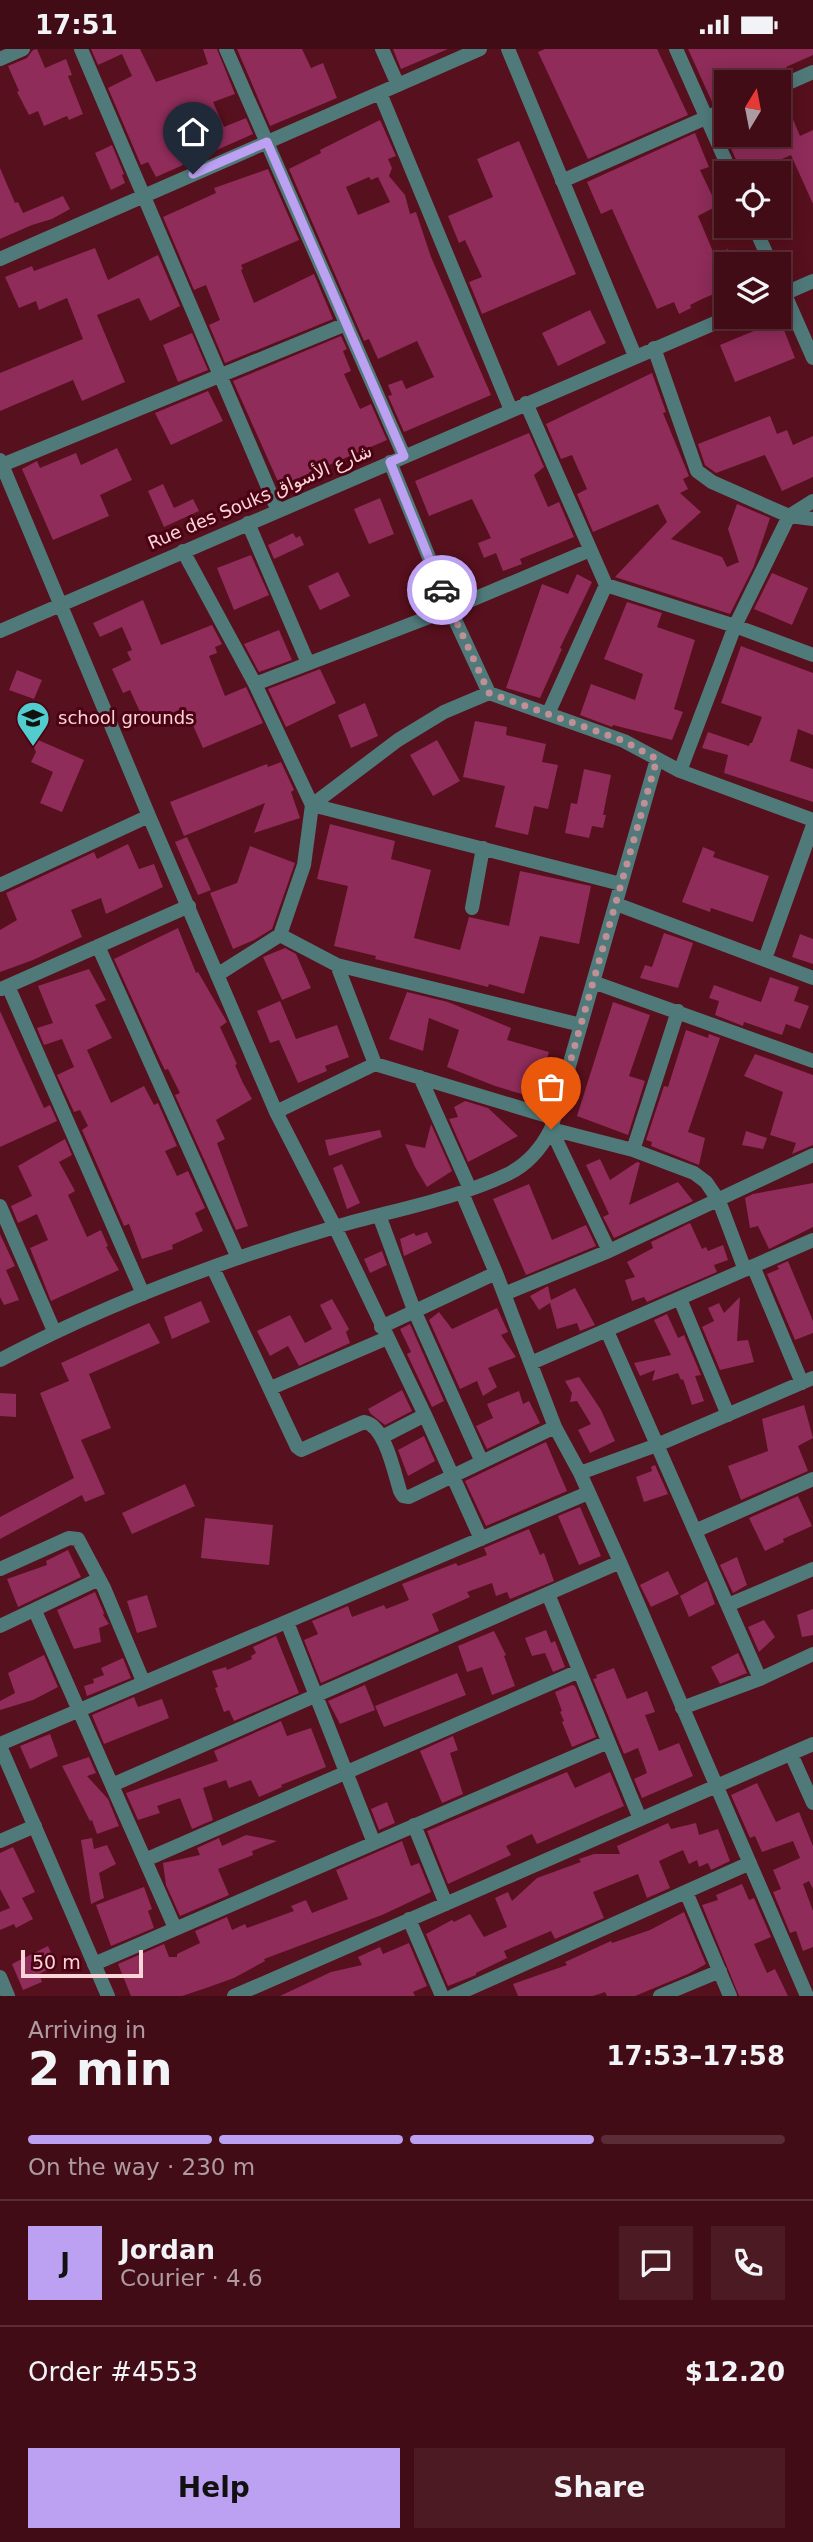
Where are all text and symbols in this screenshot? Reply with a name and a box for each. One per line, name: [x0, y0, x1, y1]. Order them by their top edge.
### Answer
text: 17:51: [35, 10, 118, 40]
north arrow: [714, 70, 791, 147]
map controls: [714, 70, 791, 329]
pin: [163, 102, 223, 174]
icon: home: [174, 113, 212, 151]
button: locate: [714, 161, 791, 238]
button: layers: [714, 252, 791, 329]
street label: Rue des Souks شارع الأسواق: [145, 440, 375, 554]
courier: [407, 555, 477, 625]
icon: car: [423, 571, 461, 609]
school or university icon: school grounds: [14, 699, 52, 748]
place label: school grounds: [58, 707, 195, 728]
pin: [521, 1057, 581, 1129]
icon: bag: [532, 1068, 570, 1106]
scale bar: [21, 1947, 144, 1979]
text: 50 m: [32, 1951, 81, 1973]
text: Arriving in: [28, 2017, 146, 2043]
text: 17:53–17:58: [606, 2041, 785, 2071]
text: 2 min: [28, 2042, 172, 2096]
text: On the way · 230 m: [28, 2154, 255, 2180]
button: chat: [619, 2226, 693, 2300]
button: phone: [711, 2226, 785, 2300]
text: Jordan: [120, 2235, 215, 2265]
text: J: [60, 2248, 70, 2278]
text: Courier · 4.6: [120, 2265, 263, 2291]
text: Order #4553: [28, 2357, 198, 2387]
text: $12.20: [685, 2357, 785, 2387]
button: Help: [28, 2448, 400, 2528]
button: Share: [414, 2448, 785, 2528]

